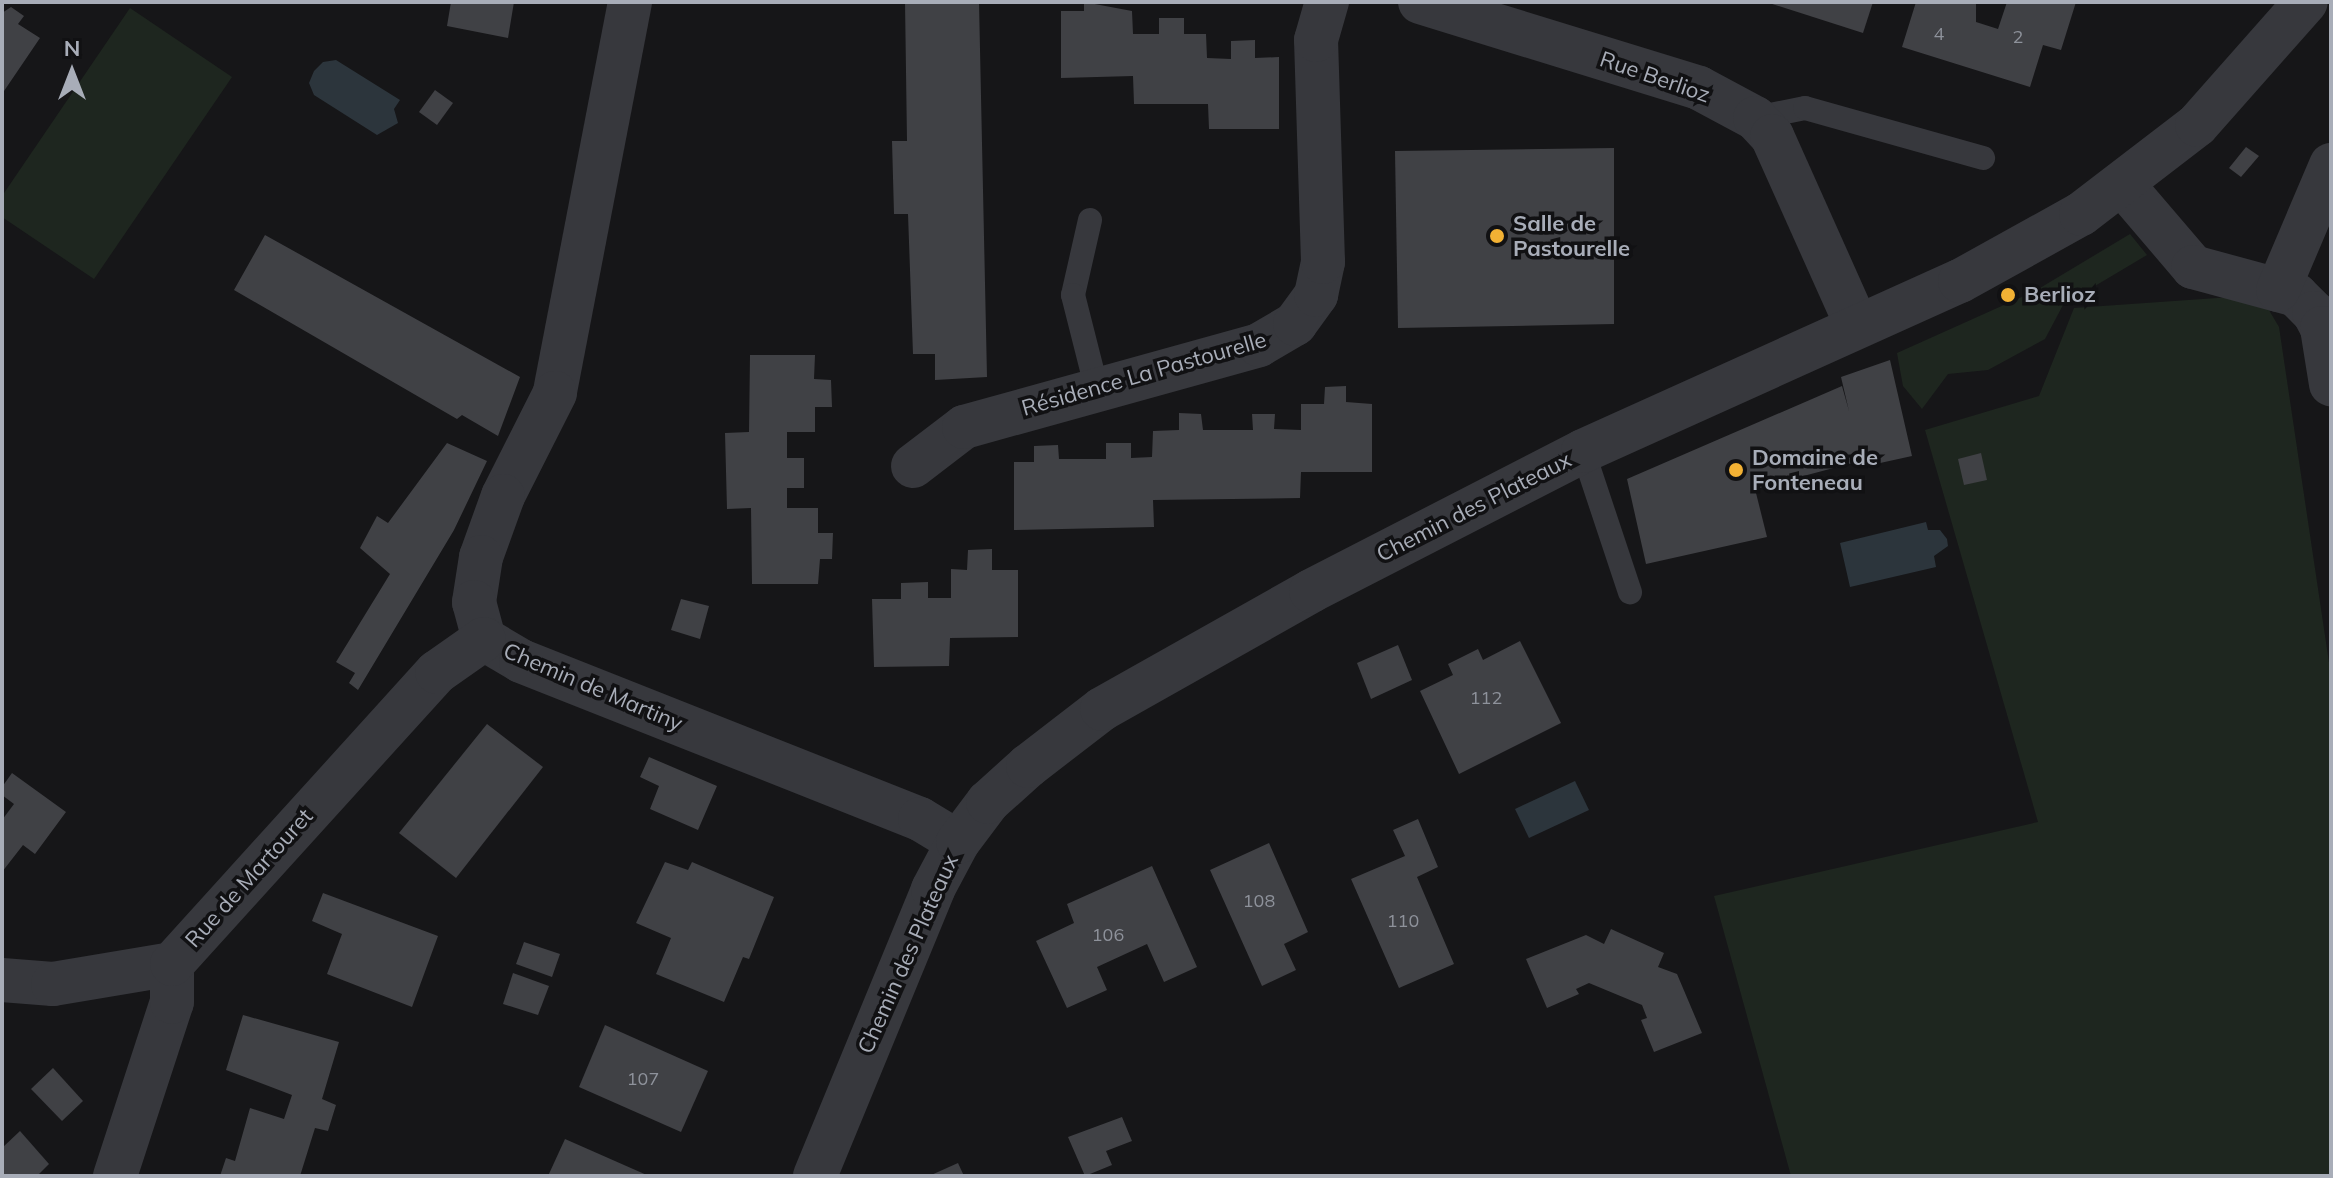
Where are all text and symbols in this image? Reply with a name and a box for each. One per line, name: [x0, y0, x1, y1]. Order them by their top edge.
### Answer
house number: 4: [1934, 23, 1944, 45]
house number: 2: [2013, 26, 2023, 48]
north arrow: [32, 32, 112, 112]
text: N: [64, 34, 80, 62]
street label: Rue Berlioz: [1596, 46, 1714, 108]
place label: Salle de Pastourelle: [1513, 210, 1630, 262]
marker: Salle de Pastourelle: [1488, 227, 1506, 245]
place label: Berlioz: [2024, 282, 2096, 308]
marker: Berlioz: [1999, 286, 2017, 304]
street label: Résidence La Pastourelle: [1019, 326, 1269, 422]
place label: Domaine de Fonteneau: [1752, 444, 1878, 496]
street label: Chemin des Plateaux: [1372, 446, 1576, 568]
marker: Domaine de Fonteneau: [1727, 461, 1745, 479]
street label: Chemin de Martiny: [499, 637, 687, 737]
house number: 112: [1470, 687, 1502, 709]
street label: Rue de Martouret: [180, 803, 318, 953]
street label: Chemin des Plateaux: [852, 850, 964, 1058]
house number: 108: [1243, 890, 1275, 912]
house number: 110: [1387, 910, 1419, 932]
house number: 106: [1092, 924, 1124, 946]
house number: 107: [627, 1068, 659, 1090]

